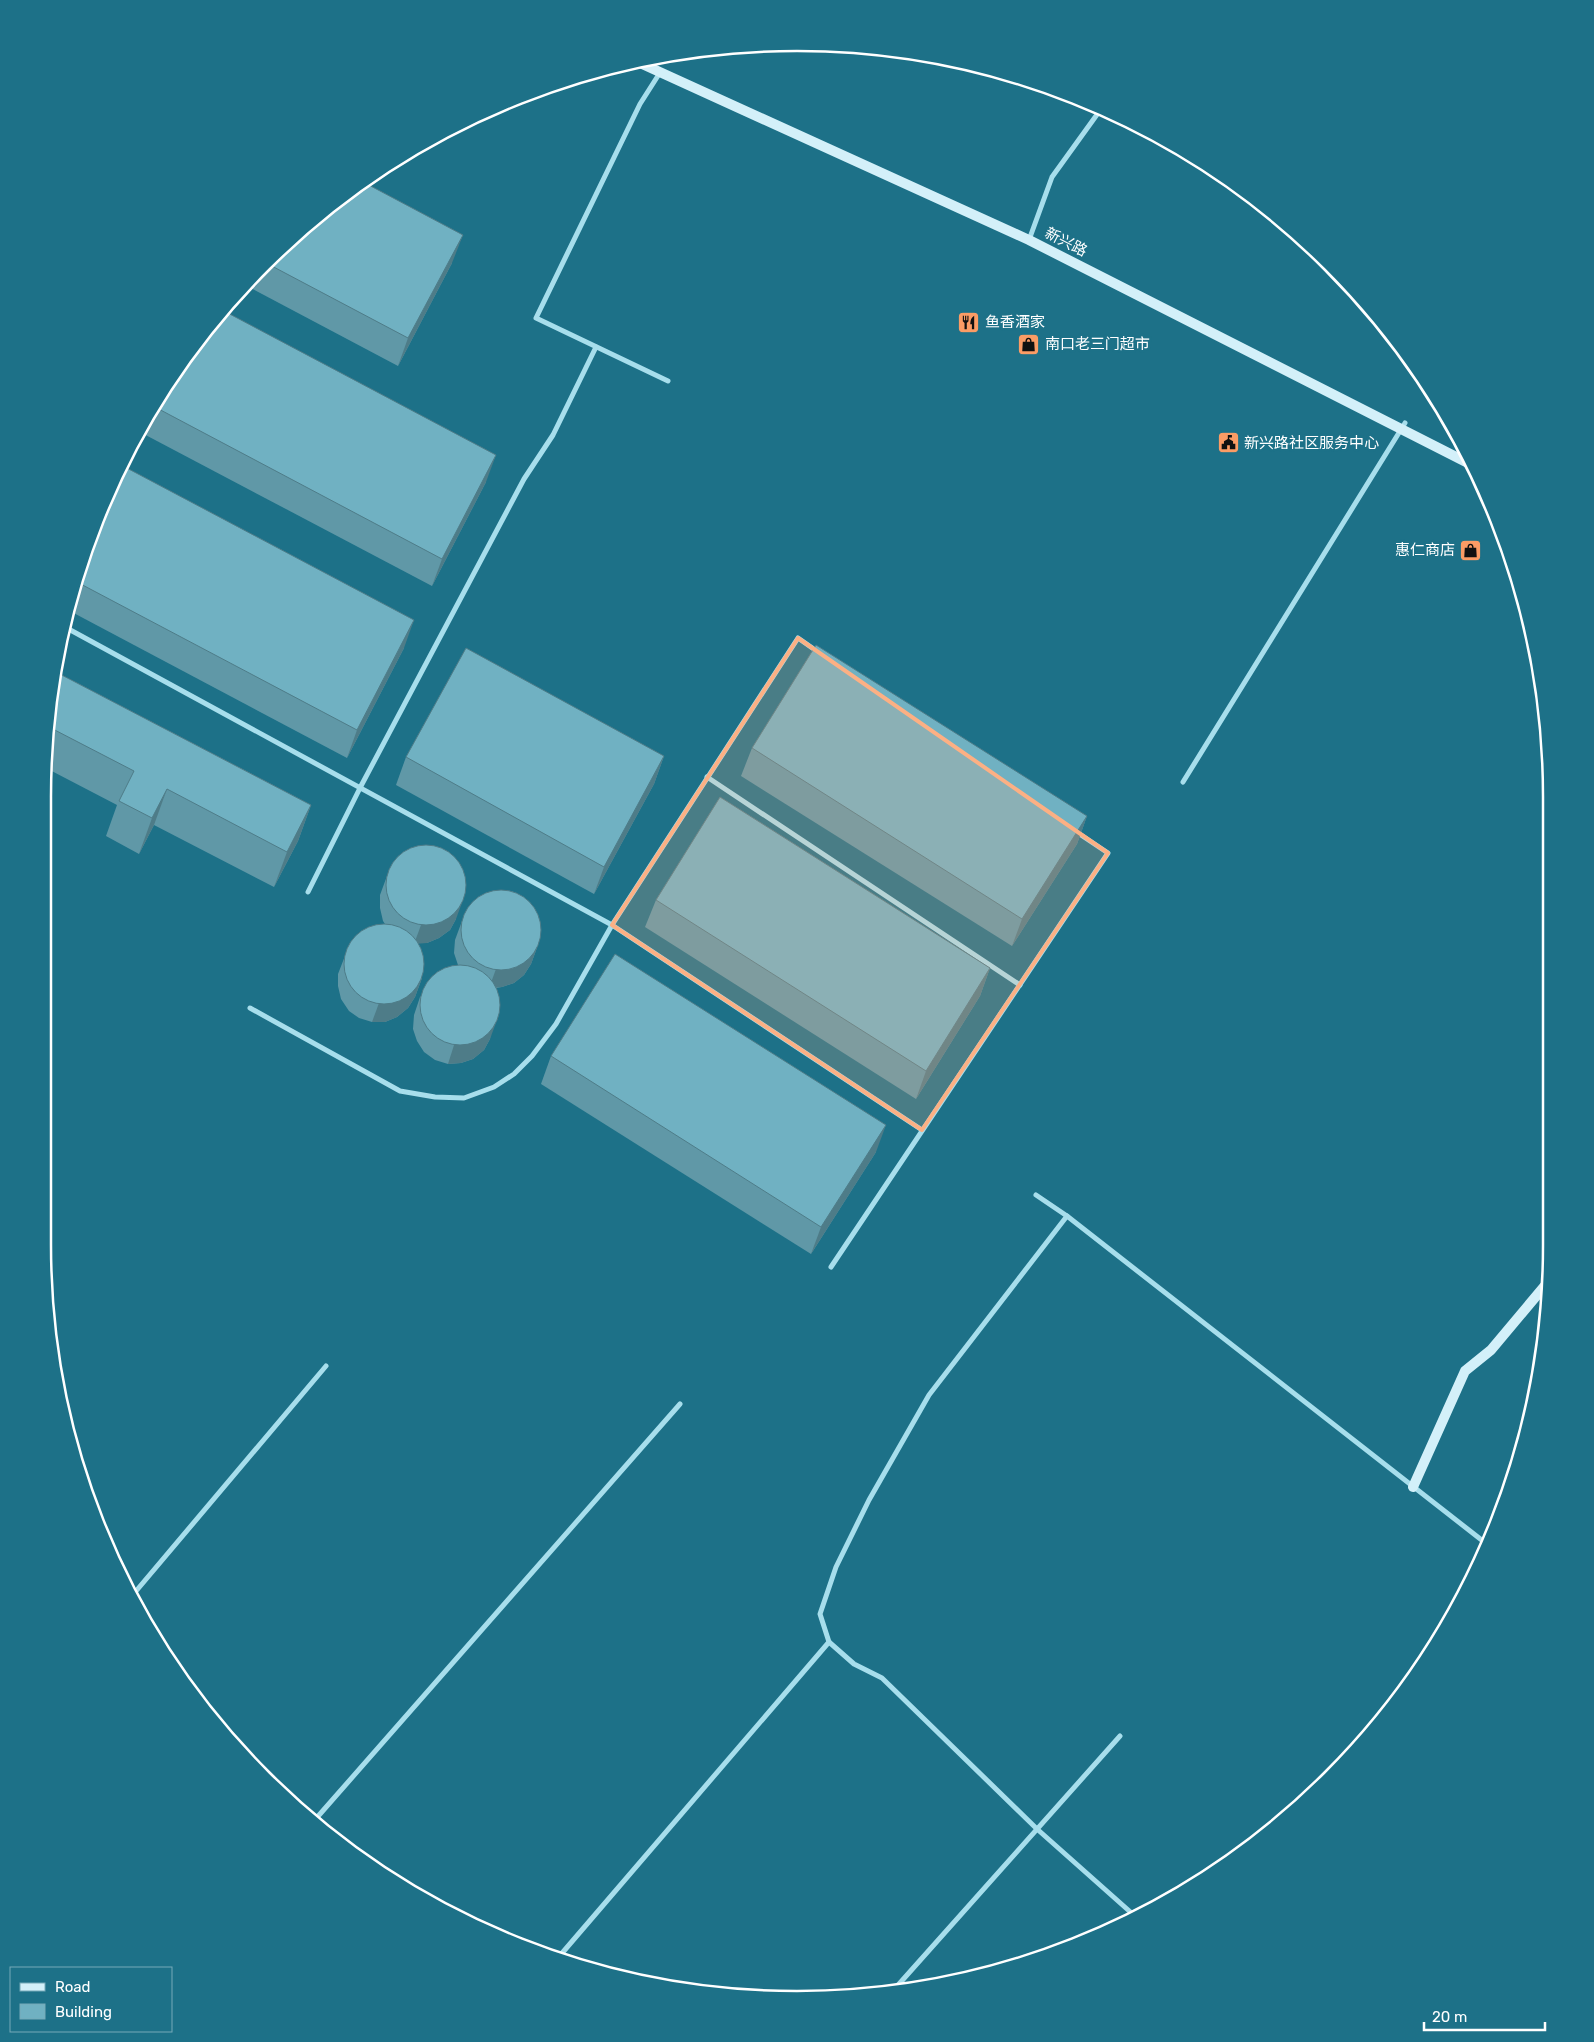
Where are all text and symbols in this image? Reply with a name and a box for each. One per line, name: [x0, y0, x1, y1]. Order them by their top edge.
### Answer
street label: 新兴路: [1042, 224, 1090, 260]
restaurant icon: 鱼香酒家: [957, 310, 981, 334]
place label: 鱼香酒家: [985, 313, 1045, 331]
shop icon: 南口老三门超市: [1017, 332, 1041, 356]
place label: 南口老三门超市: [1045, 335, 1150, 353]
public building icon: 新兴路社区服务中心: [1216, 431, 1240, 455]
place label: 新兴路社区服务中心: [1244, 434, 1379, 452]
shop icon: 惠仁商店: [1459, 538, 1483, 562]
place label: 惠仁商店: [1395, 541, 1455, 559]
legend: [10, 1967, 172, 2032]
text: Road: [55, 1978, 91, 1996]
scale bar: [1424, 2000, 1545, 2032]
text: Building: [55, 2003, 112, 2021]
text: 20 m: [1432, 2008, 1467, 2026]

